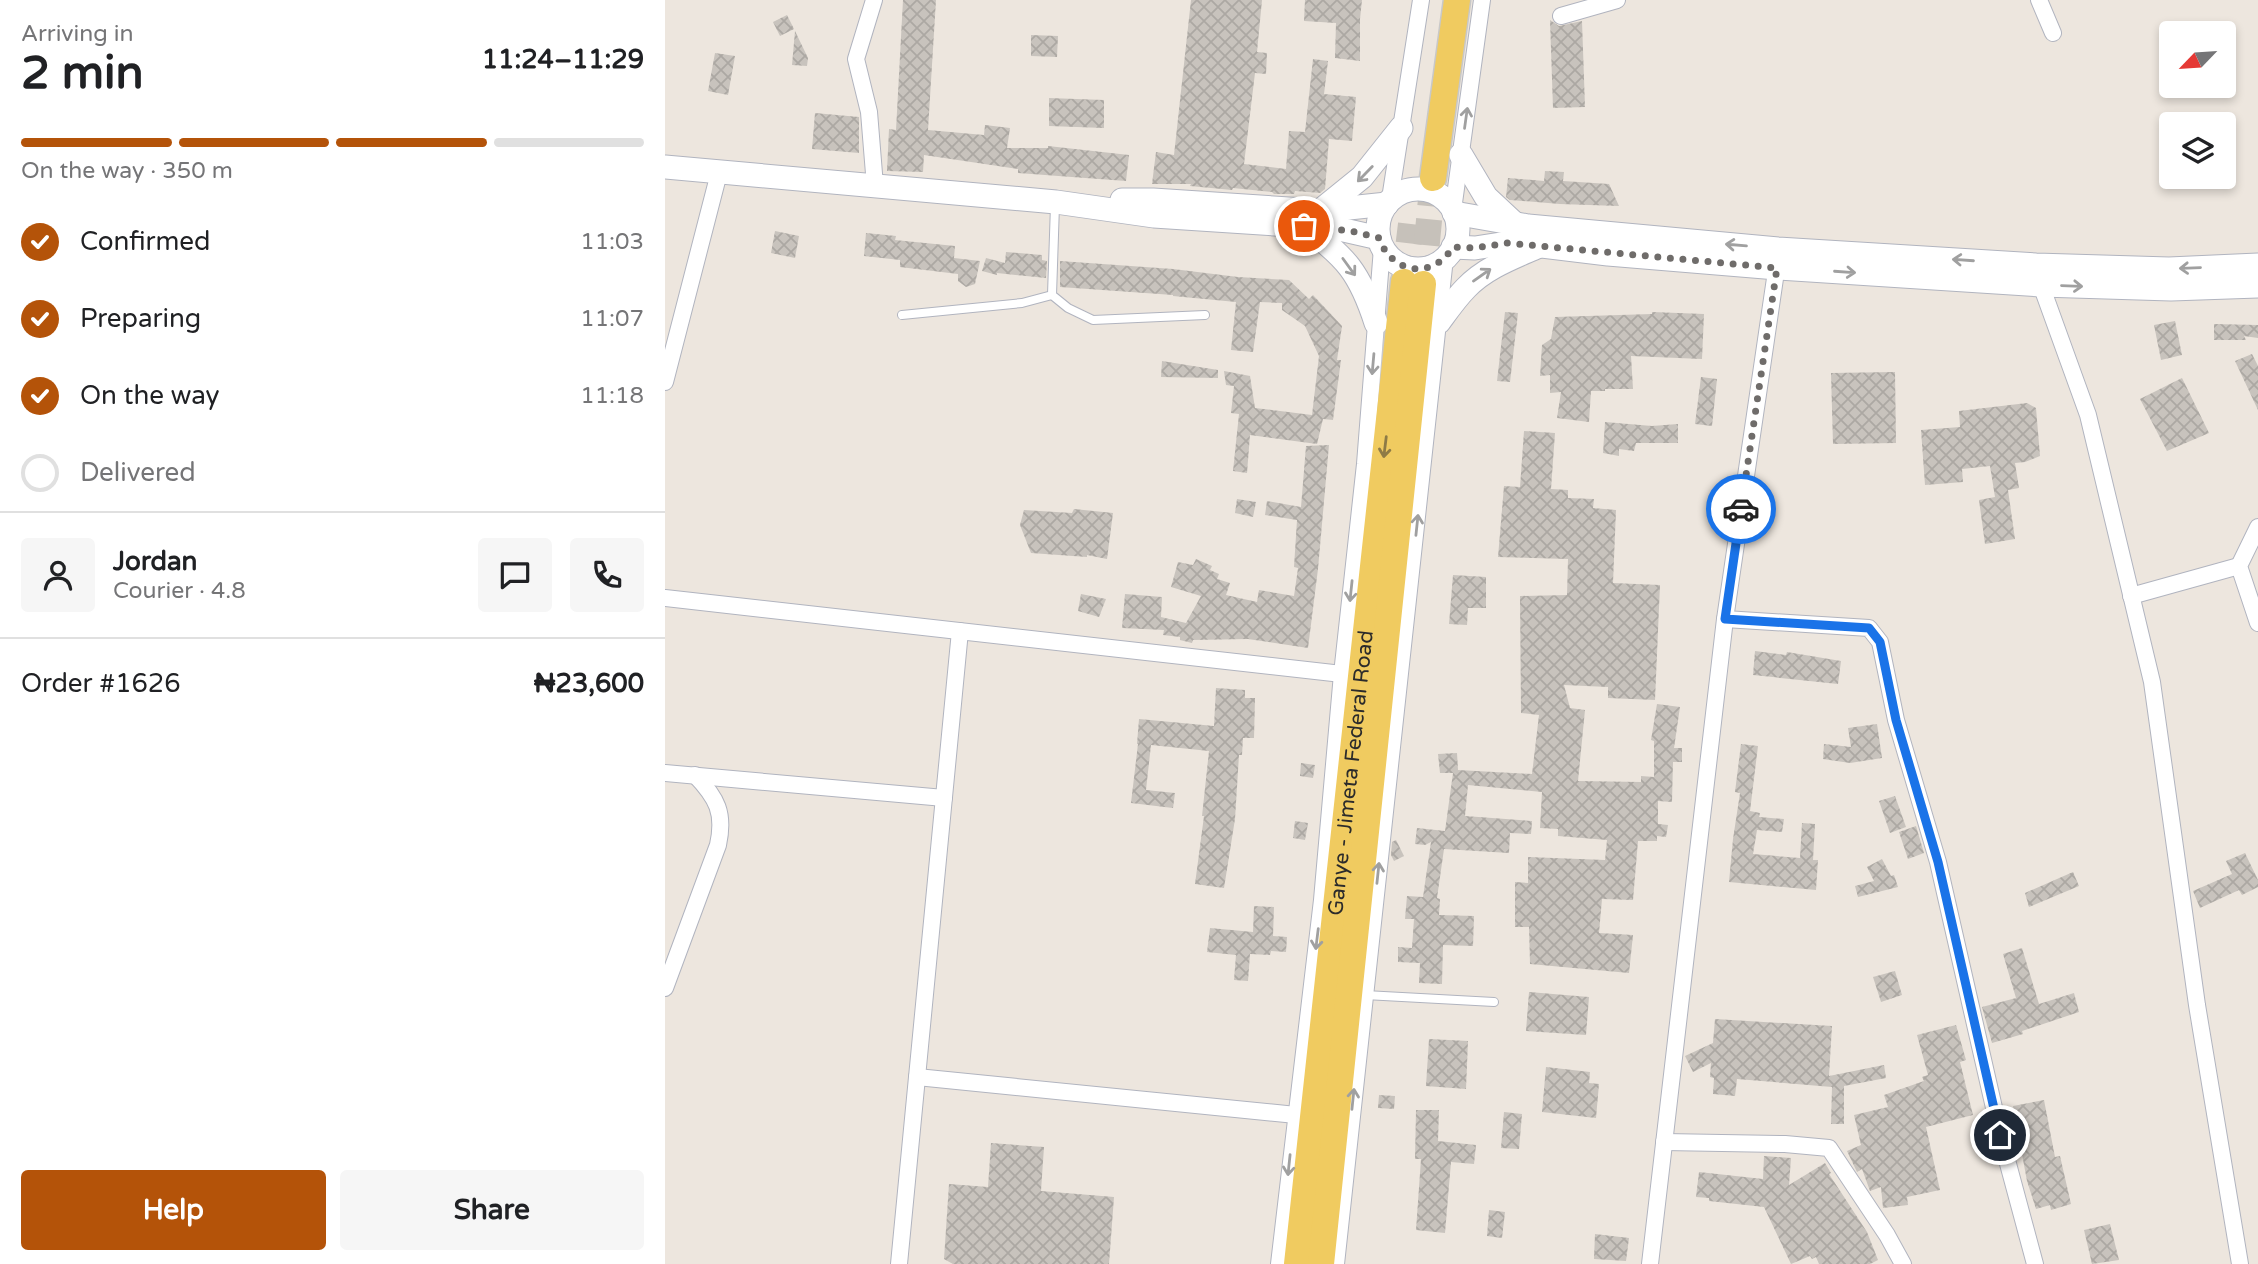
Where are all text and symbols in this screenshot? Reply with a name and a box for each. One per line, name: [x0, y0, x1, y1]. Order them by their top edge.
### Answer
text: Arriving in: [21, 20, 134, 48]
north arrow: [2159, 21, 2237, 98]
map controls: [2159, 21, 2236, 189]
text: 11:24–11:29: [482, 44, 644, 75]
text: 2 min: [21, 46, 144, 101]
one-way arrow: [1459, 107, 1472, 130]
button: layers: [2159, 112, 2236, 189]
text: On the way · 350 m: [21, 157, 233, 185]
one-way arrow: [1356, 165, 1373, 182]
pin: [1274, 196, 1334, 256]
icon: bag: [1285, 207, 1323, 245]
icon: check: [21, 223, 59, 261]
text: Confirmed: [80, 226, 210, 257]
text: 11:03: [580, 228, 644, 256]
one-way arrow: [1725, 238, 1747, 251]
one-way arrow: [1952, 253, 1974, 266]
one-way arrow: [1342, 257, 1357, 276]
one-way arrow: [2179, 262, 2202, 275]
one-way arrow: [1834, 266, 1857, 279]
one-way arrow: [1472, 268, 1491, 282]
one-way arrow: [2061, 279, 2084, 293]
icon: check: [21, 300, 59, 338]
text: Preparing: [80, 303, 201, 334]
text: 11:07: [580, 305, 644, 333]
one-way arrow: [1366, 353, 1379, 375]
icon: check: [21, 377, 59, 415]
text: On the way: [80, 380, 220, 411]
text: 11:18: [580, 382, 644, 410]
one-way arrow: [1379, 436, 1392, 458]
text: Delivered: [80, 457, 196, 488]
courier: [1706, 474, 1776, 544]
icon: car: [1722, 490, 1760, 528]
one-way arrow: [1411, 514, 1424, 537]
button: person: [21, 538, 95, 612]
button: chat: [478, 538, 552, 612]
button: phone: [570, 538, 644, 612]
text: Jordan: [113, 546, 197, 577]
text: Courier · 4.8: [113, 577, 246, 605]
one-way arrow: [1345, 579, 1358, 602]
street label: Ganye - Jimeta Federal Road: [1323, 629, 1379, 917]
text: Order #1626: [21, 668, 181, 699]
text: ₦23,600: [534, 668, 644, 699]
one-way arrow: [1371, 862, 1384, 884]
one-way arrow: [1310, 927, 1323, 950]
one-way arrow: [1347, 1088, 1360, 1111]
pin: [1970, 1105, 2030, 1165]
icon: home: [1981, 1116, 2019, 1154]
one-way arrow: [1283, 1153, 1296, 1176]
button: Help: [21, 1170, 326, 1250]
button: Share: [340, 1170, 644, 1250]

